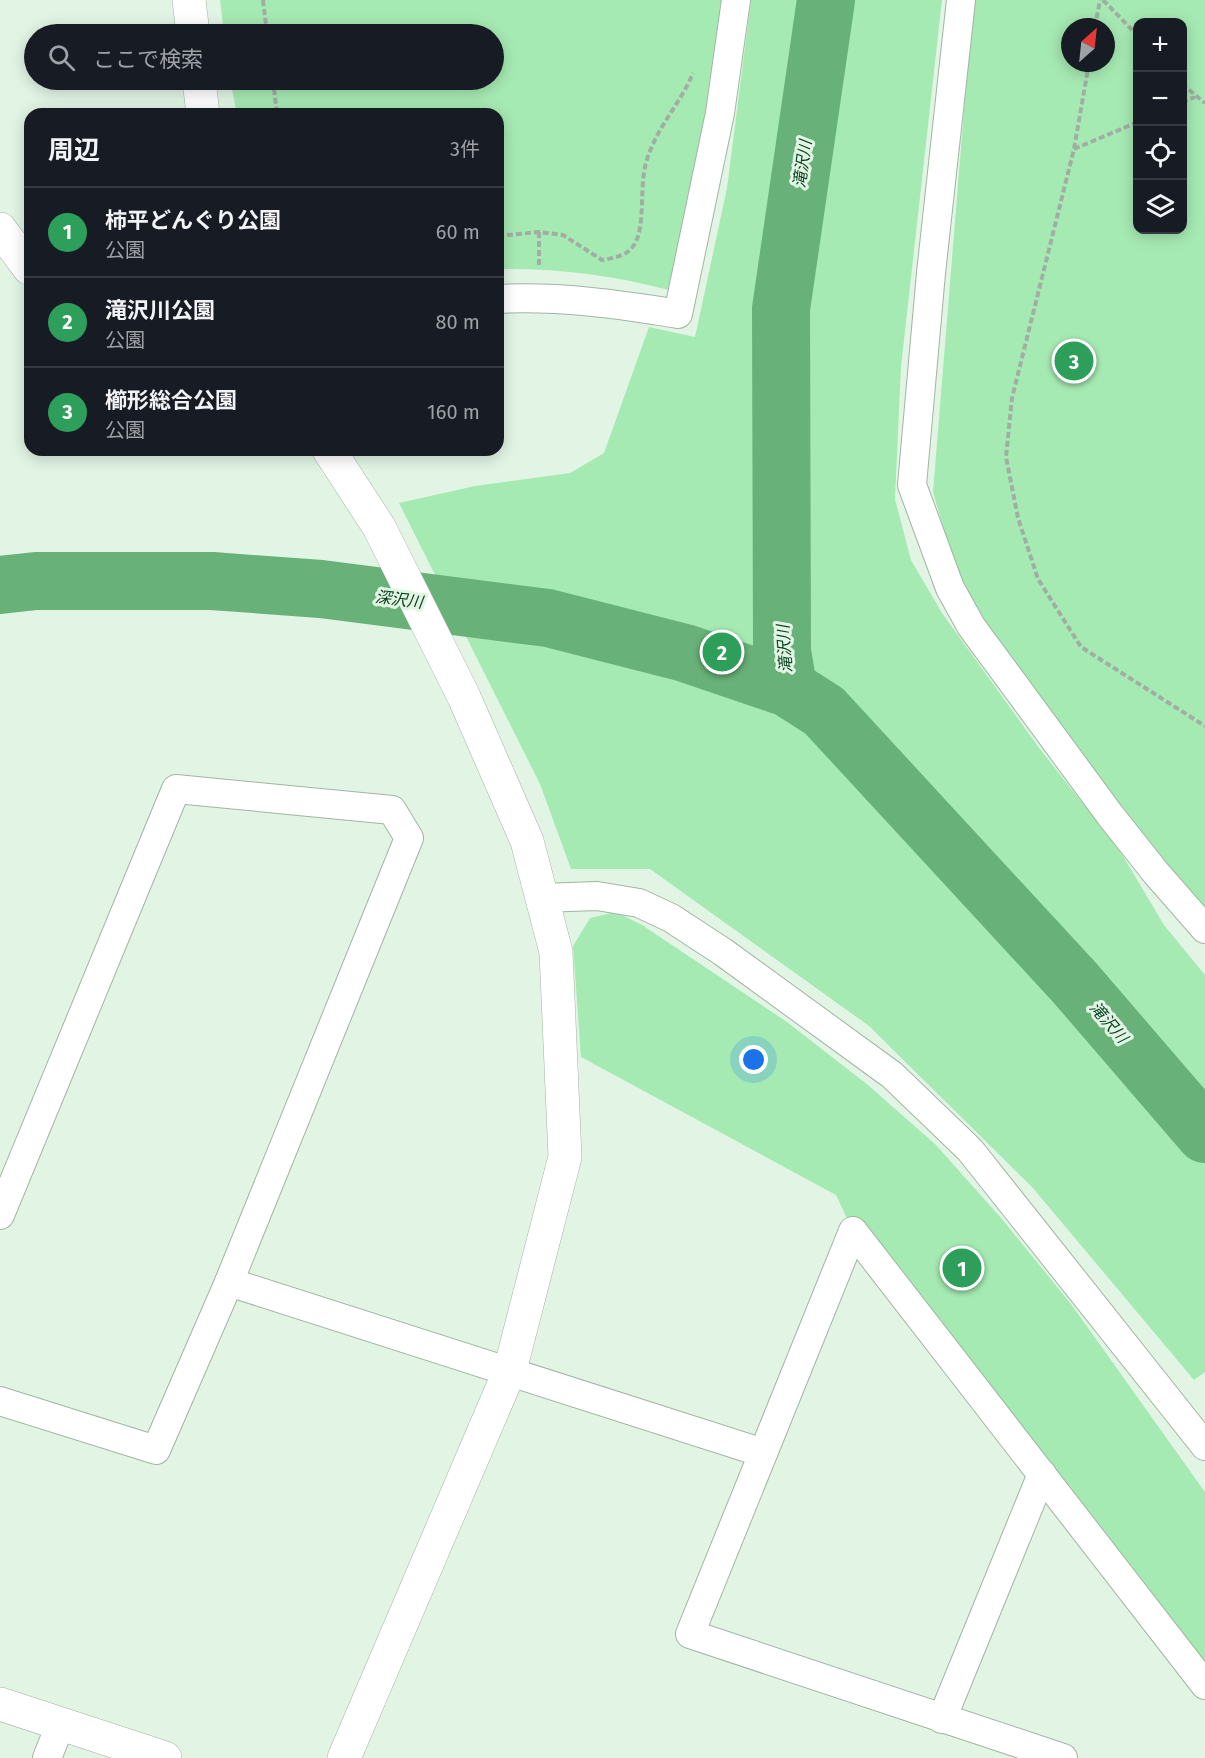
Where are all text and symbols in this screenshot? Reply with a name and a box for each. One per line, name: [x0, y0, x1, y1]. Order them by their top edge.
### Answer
north arrow: [1061, 18, 1115, 72]
map controls: [1133, 18, 1187, 234]
button: +: [1133, 18, 1187, 72]
search box: [24, 24, 504, 90]
icon: search: [45, 41, 78, 74]
text: ここで検索: [93, 46, 203, 73]
button: −: [1133, 72, 1187, 126]
button: locate: [1133, 126, 1187, 180]
text: 周辺: [48, 135, 100, 166]
text: 3件: [450, 137, 480, 161]
water label: 滝沢川: [790, 137, 816, 189]
button: layers: [1133, 180, 1187, 234]
text: 柿平どんぐり公園: [105, 207, 281, 234]
text: 1: [63, 220, 72, 244]
text: 60 m: [436, 220, 480, 244]
text: 公園: [105, 238, 145, 262]
text: 滝沢川公園: [105, 297, 215, 324]
text: 2: [62, 310, 73, 334]
text: 80 m: [435, 310, 480, 334]
text: 公園: [105, 328, 145, 352]
pin: 3: [1054, 338, 1094, 384]
text: 櫛形総合公園: [105, 387, 237, 414]
text: 3: [62, 400, 73, 424]
text: 160 m: [427, 400, 480, 424]
text: 公園: [105, 418, 145, 442]
water label: 深沢川: [374, 587, 426, 612]
water label: 滝沢川: [773, 622, 796, 674]
pin: 2: [702, 630, 742, 674]
water label: 滝沢川: [1086, 998, 1133, 1048]
your location: [739, 1045, 768, 1074]
pin: 1: [942, 1246, 982, 1290]

